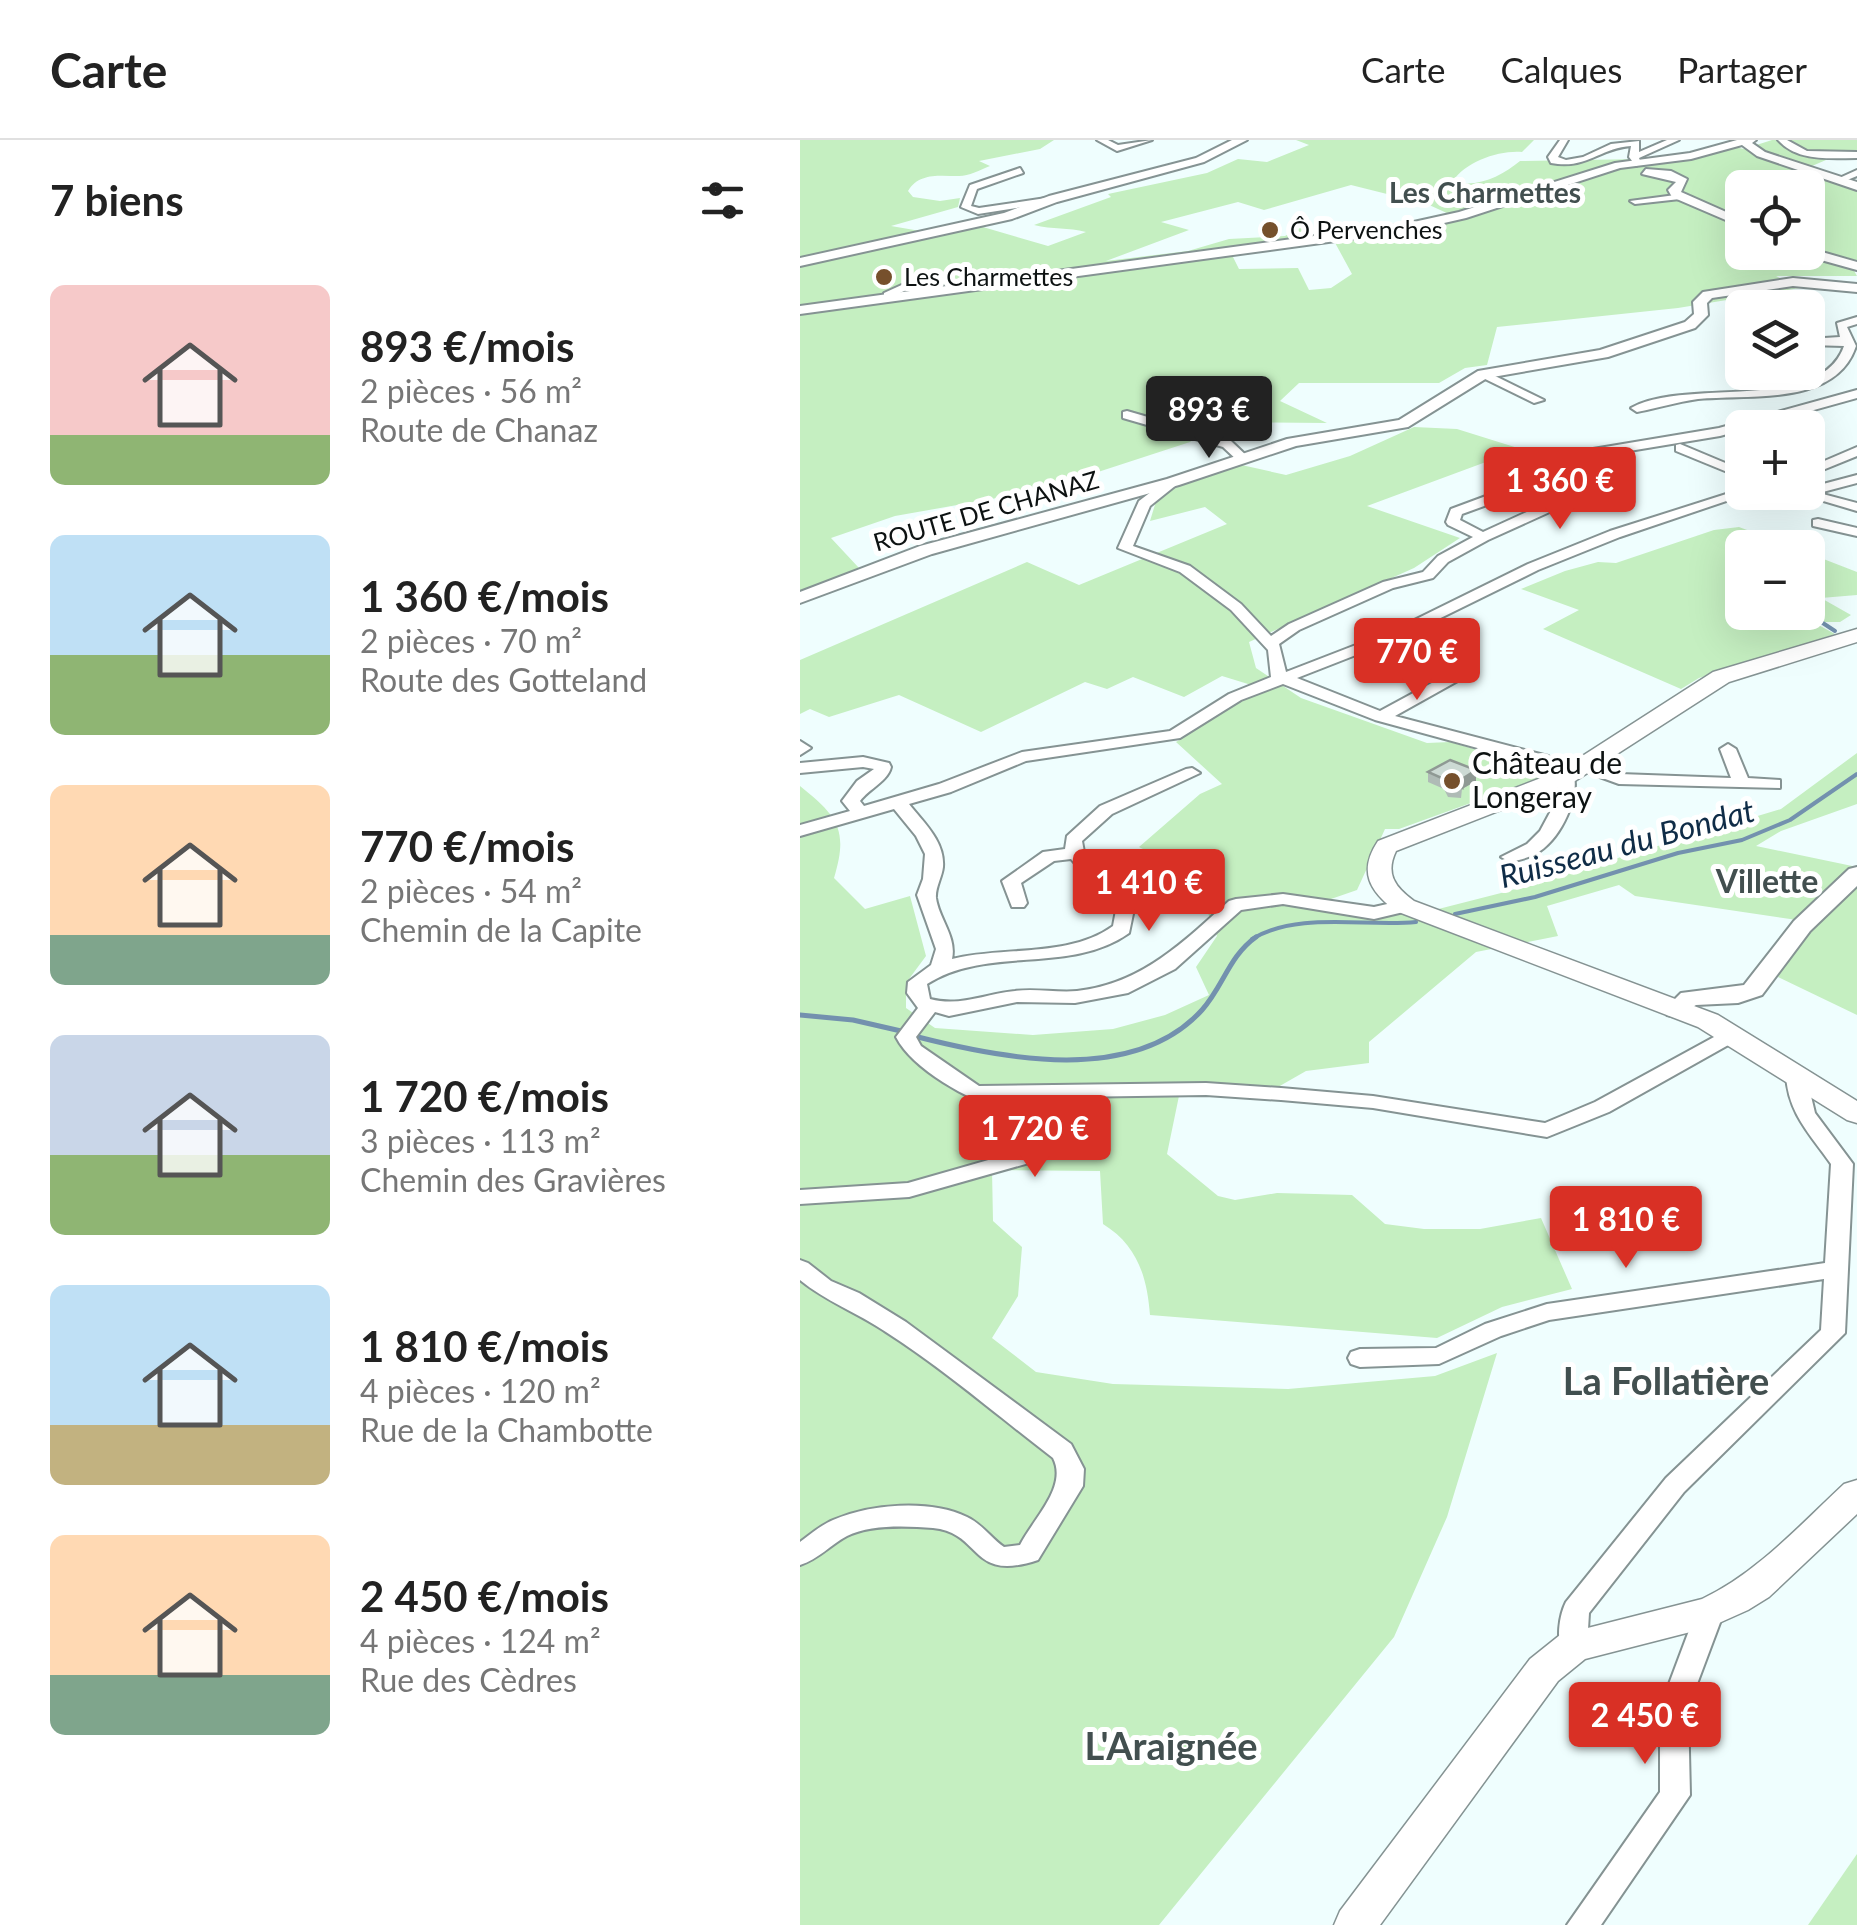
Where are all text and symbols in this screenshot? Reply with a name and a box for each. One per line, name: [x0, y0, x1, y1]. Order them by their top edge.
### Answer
text: Carte: [50, 41, 167, 98]
text: Carte: [1361, 48, 1446, 90]
text: Calques: [1501, 48, 1622, 90]
text: Partager: [1677, 48, 1807, 90]
map controls: [1725, 170, 1825, 630]
button: locate: [1725, 170, 1825, 270]
icon: filters: [695, 173, 750, 228]
text: 7 biens: [50, 175, 184, 225]
district label: Les Charmettes: [1389, 175, 1581, 209]
place label: Ô Pervenches: [1290, 214, 1443, 244]
marker: Ô Pervenches: [1259, 219, 1281, 241]
place label: Les Charmettes: [904, 261, 1073, 291]
marker: Les Charmettes: [873, 266, 895, 288]
button: layers: [1725, 290, 1825, 390]
text: 893 €/mois: [360, 321, 574, 371]
icon: home: [130, 325, 250, 445]
text: 2 pièces · 56 m²: [360, 371, 582, 410]
pin: 893 €: [1139, 376, 1279, 461]
text: 893 €: [1168, 389, 1250, 428]
text: Route de Chanaz: [360, 410, 598, 449]
button: +: [1725, 410, 1825, 510]
pin: 1 360 €: [1468, 447, 1652, 532]
text: 1 360 €: [1506, 460, 1614, 499]
street label: ROUTE DE CHANAZ: [870, 463, 1102, 557]
button: −: [1725, 530, 1825, 630]
text: 1 360 €/mois: [360, 571, 609, 621]
icon: home: [130, 575, 250, 695]
pin: 770 €: [1347, 618, 1487, 703]
text: 2 pièces · 70 m²: [360, 621, 582, 660]
text: 770 €: [1376, 631, 1458, 670]
text: Route des Gotteland: [360, 660, 647, 699]
place label: Château de Longeray: [1472, 744, 1622, 814]
marker: Château de Longeray: [1441, 770, 1463, 792]
water label: Ruisseau du Bondat: [1495, 790, 1759, 895]
text: 770 €/mois: [360, 821, 574, 871]
icon: home: [130, 825, 250, 945]
pin: 1 410 €: [1057, 849, 1241, 934]
district label: Villette: [1715, 861, 1818, 900]
text: 1 410 €: [1095, 862, 1203, 901]
text: 2 pièces · 54 m²: [360, 871, 582, 910]
text: Chemin de la Capite: [360, 910, 642, 949]
text: 1 720 €/mois: [360, 1071, 609, 1121]
icon: home: [130, 1075, 250, 1195]
pin: 1 720 €: [943, 1095, 1127, 1180]
text: 1 720 €: [981, 1108, 1089, 1147]
text: 3 pièces · 113 m²: [360, 1121, 601, 1160]
text: Chemin des Gravières: [360, 1160, 666, 1199]
pin: 1 810 €: [1534, 1186, 1718, 1271]
text: 1 810 €: [1572, 1199, 1680, 1238]
text: 1 810 €/mois: [360, 1321, 609, 1371]
icon: home: [130, 1325, 250, 1445]
district label: La Follatière: [1563, 1357, 1769, 1403]
text: 4 pièces · 120 m²: [360, 1371, 601, 1410]
text: Rue de la Chambotte: [360, 1410, 653, 1449]
text: 2 450 €/mois: [360, 1571, 609, 1621]
icon: home: [130, 1575, 250, 1695]
text: 4 pièces · 124 m²: [360, 1621, 601, 1660]
text: Rue des Cèdres: [360, 1660, 577, 1699]
pin: 2 450 €: [1553, 1682, 1737, 1767]
text: 2 450 €: [1591, 1695, 1699, 1734]
district label: L'Araignée: [1084, 1722, 1258, 1768]

